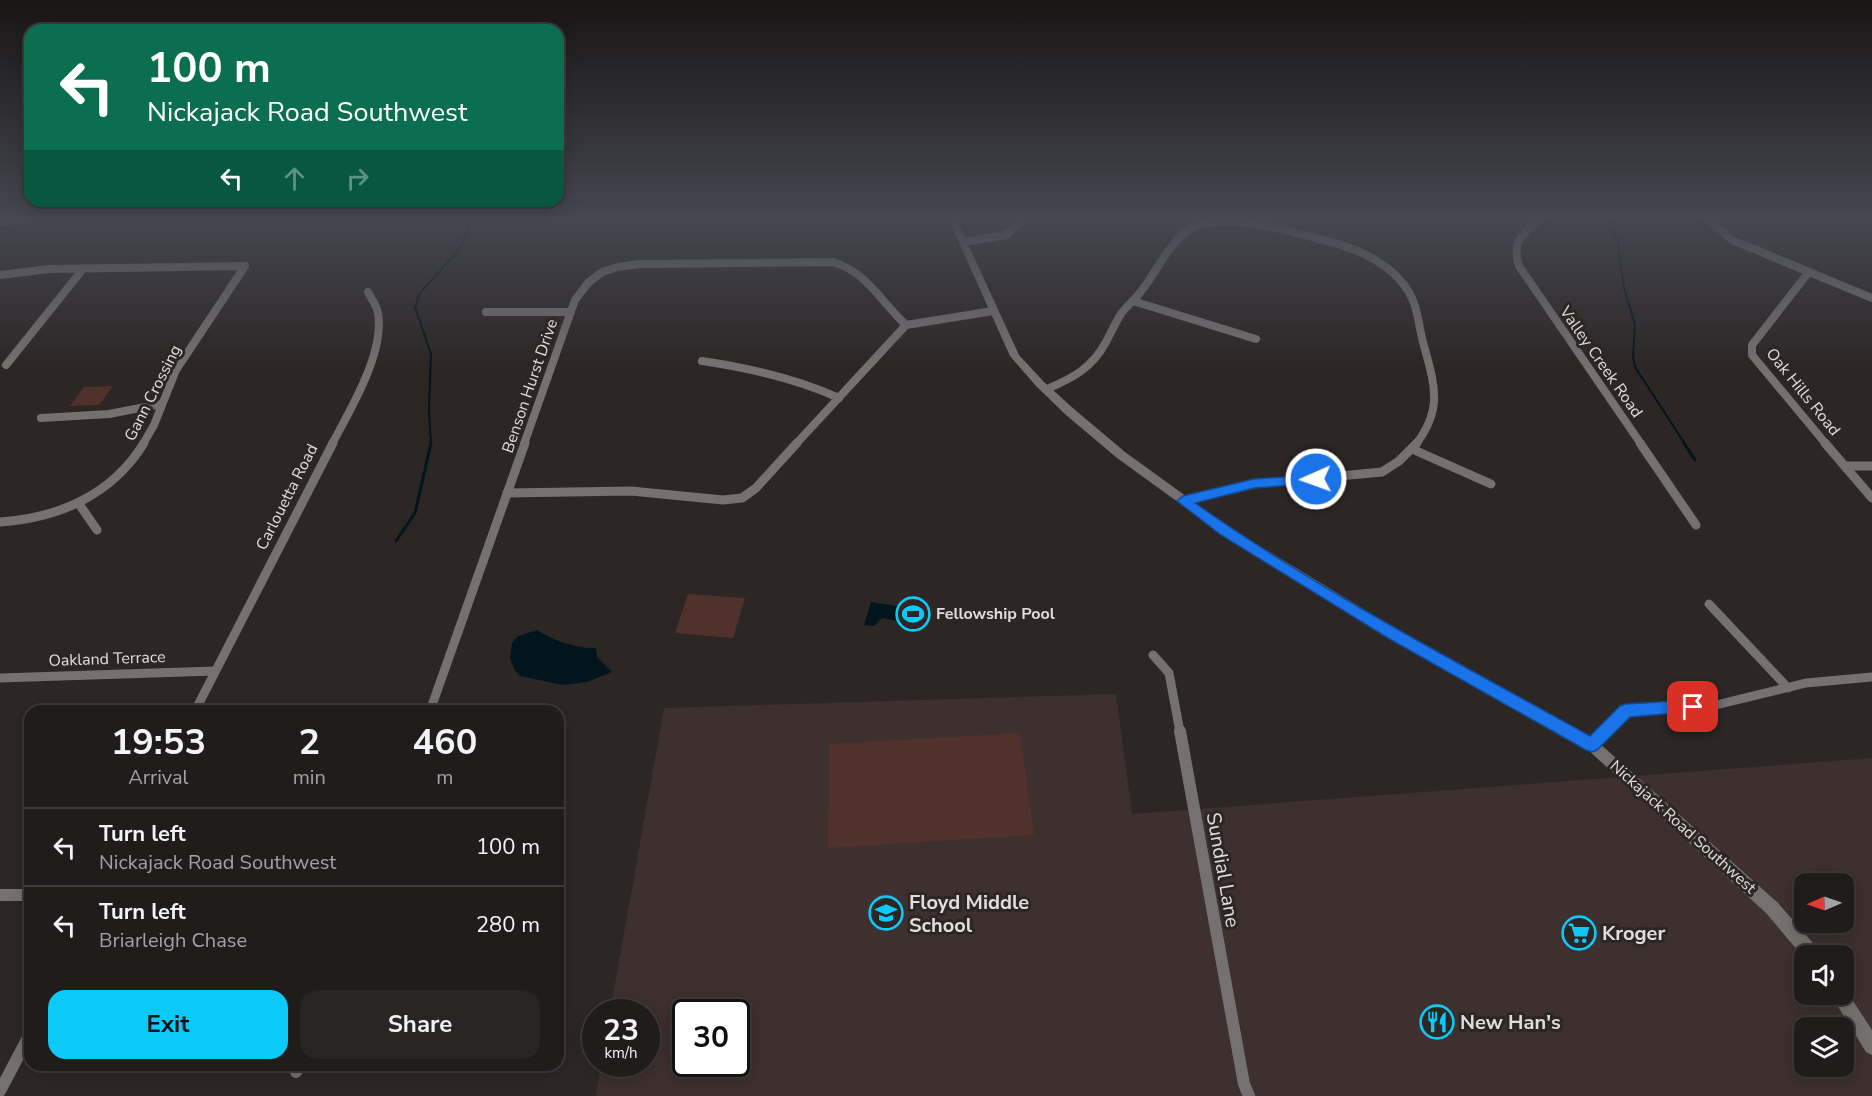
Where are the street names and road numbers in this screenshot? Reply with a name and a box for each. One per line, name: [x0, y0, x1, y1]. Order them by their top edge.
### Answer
street label: Valley Creek Road: [1554, 301, 1648, 422]
street label: Benson Hurst Drive: [497, 316, 563, 456]
street label: Gann Crossing: [119, 341, 187, 445]
street label: Oak Hills Road: [1761, 343, 1845, 441]
street label: Carlouetta Road: [251, 440, 323, 554]
street label: Oakland Terrace: [48, 646, 166, 672]
street label: Nickajack Road Southwest: [1605, 755, 1761, 899]
street label: Sundial Lane: [1200, 810, 1246, 930]

